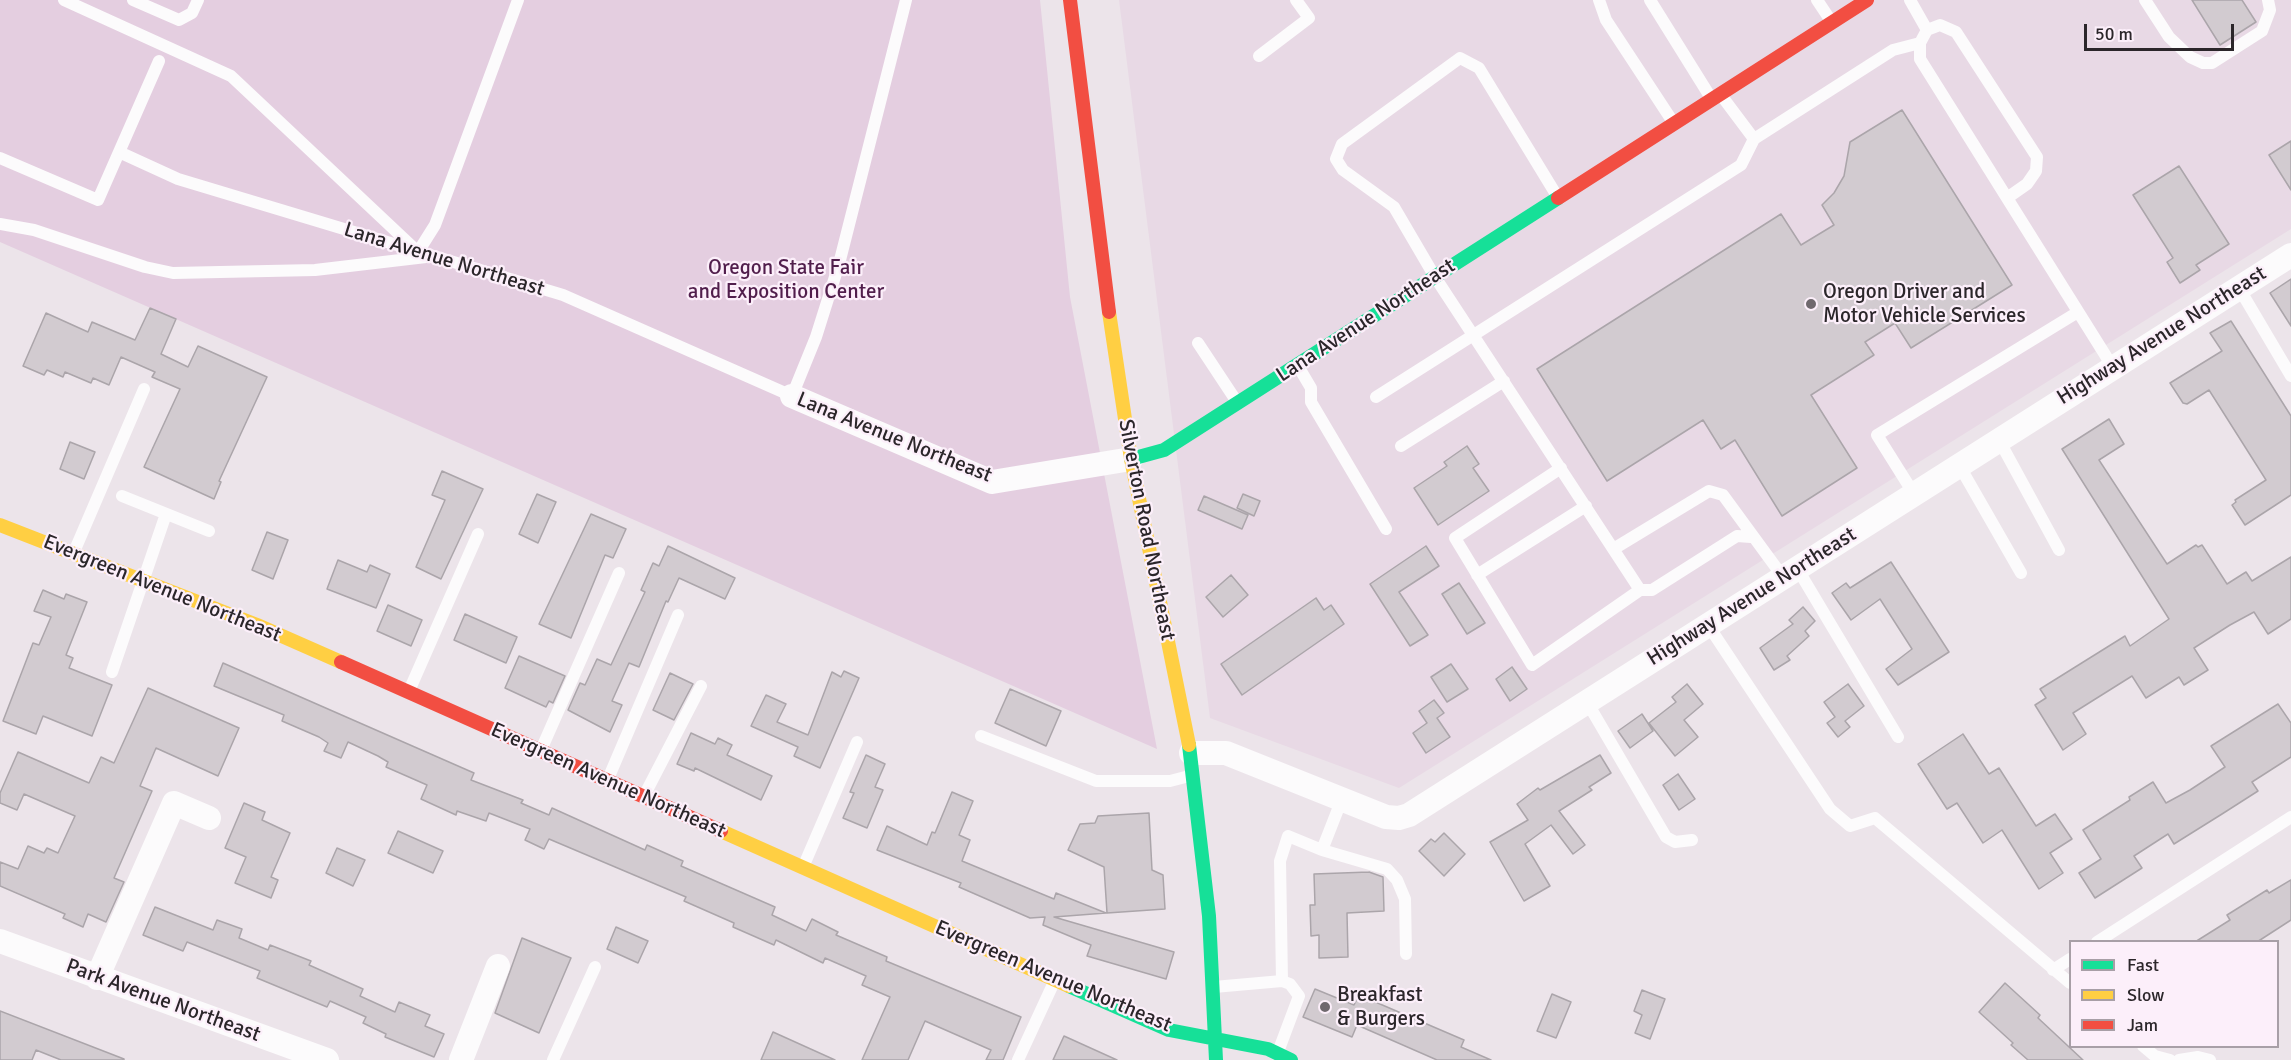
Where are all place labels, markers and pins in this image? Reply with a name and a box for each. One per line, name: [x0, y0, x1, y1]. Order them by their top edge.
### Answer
place label: Oregon Driver and Motor Vehicle Services: [1823, 279, 2026, 329]
marker: Oregon Driver and Motor Vehicle Services: [1804, 297, 1818, 311]
place label: Breakfast & Burgers: [1337, 982, 1425, 1032]
marker: Breakfast & Burgers: [1318, 1000, 1332, 1014]

